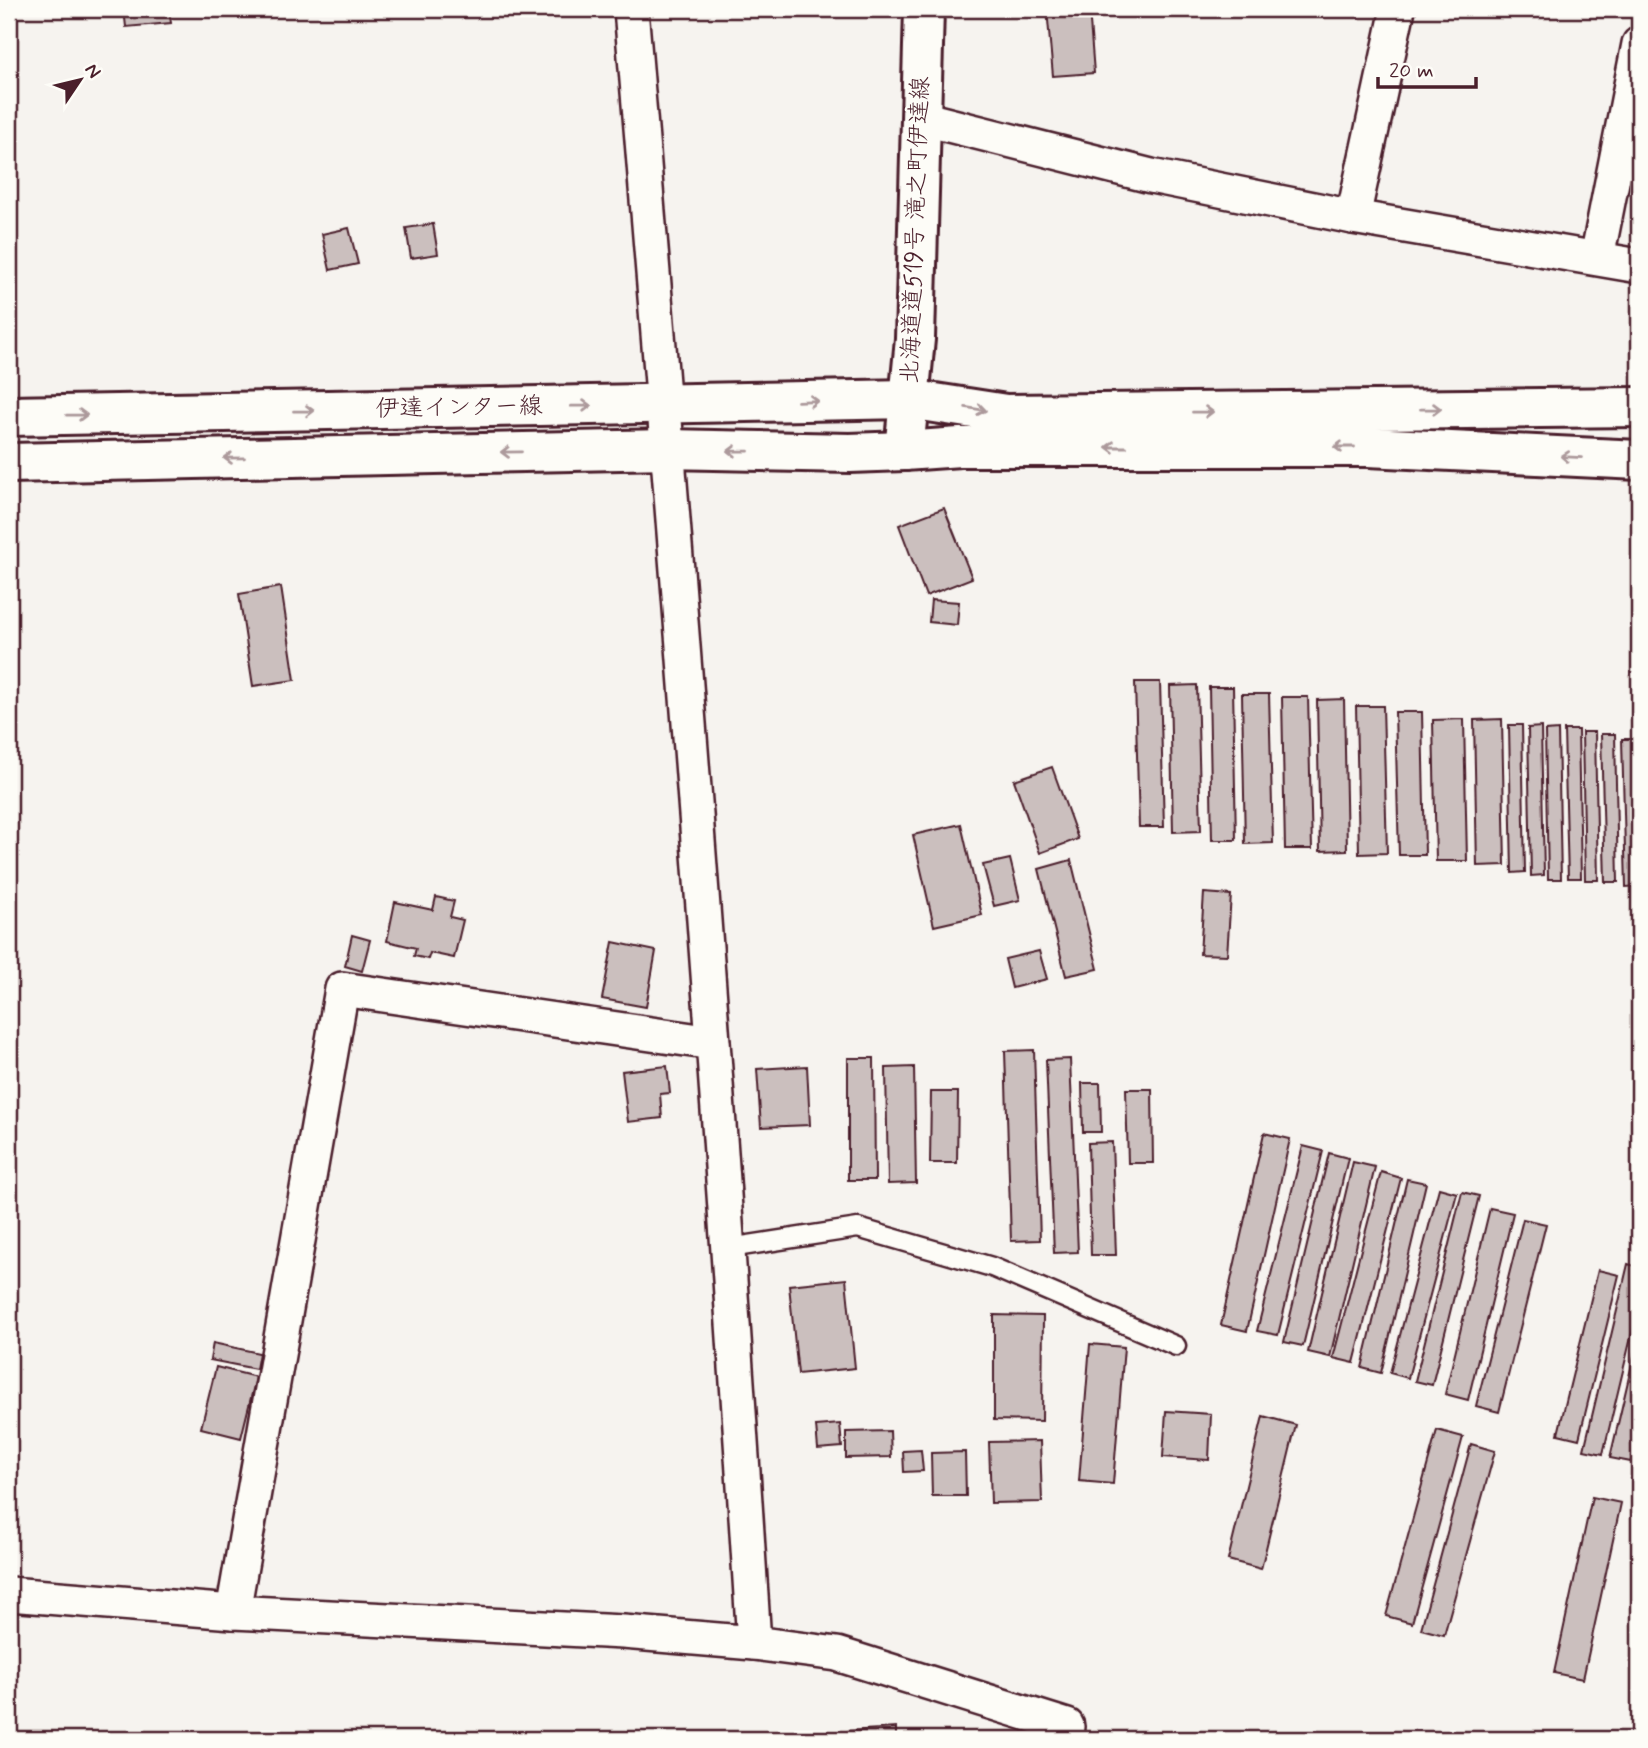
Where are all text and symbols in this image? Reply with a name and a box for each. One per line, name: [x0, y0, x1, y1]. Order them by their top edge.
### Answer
north arrow: [46, 46, 116, 116]
scale bar: [1378, 46, 1476, 90]
text: 20 m: [1389, 57, 1434, 85]
text: N: [79, 59, 107, 83]
street label: 北海道道519号 滝之町伊達線: [895, 76, 937, 384]
street label: 伊達インター線: [375, 391, 543, 425]
one-way arrow: [797, 394, 820, 407]
one-way arrow: [569, 399, 592, 413]
one-way arrow: [1419, 402, 1442, 416]
one-way arrow: [964, 403, 987, 416]
one-way arrow: [293, 404, 316, 418]
one-way arrow: [1192, 405, 1215, 419]
one-way arrow: [65, 408, 88, 422]
one-way arrow: [1105, 440, 1128, 454]
one-way arrow: [1333, 440, 1356, 454]
one-way arrow: [727, 444, 750, 458]
one-way arrow: [499, 446, 522, 459]
one-way arrow: [1560, 450, 1583, 463]
one-way arrow: [223, 451, 246, 465]

